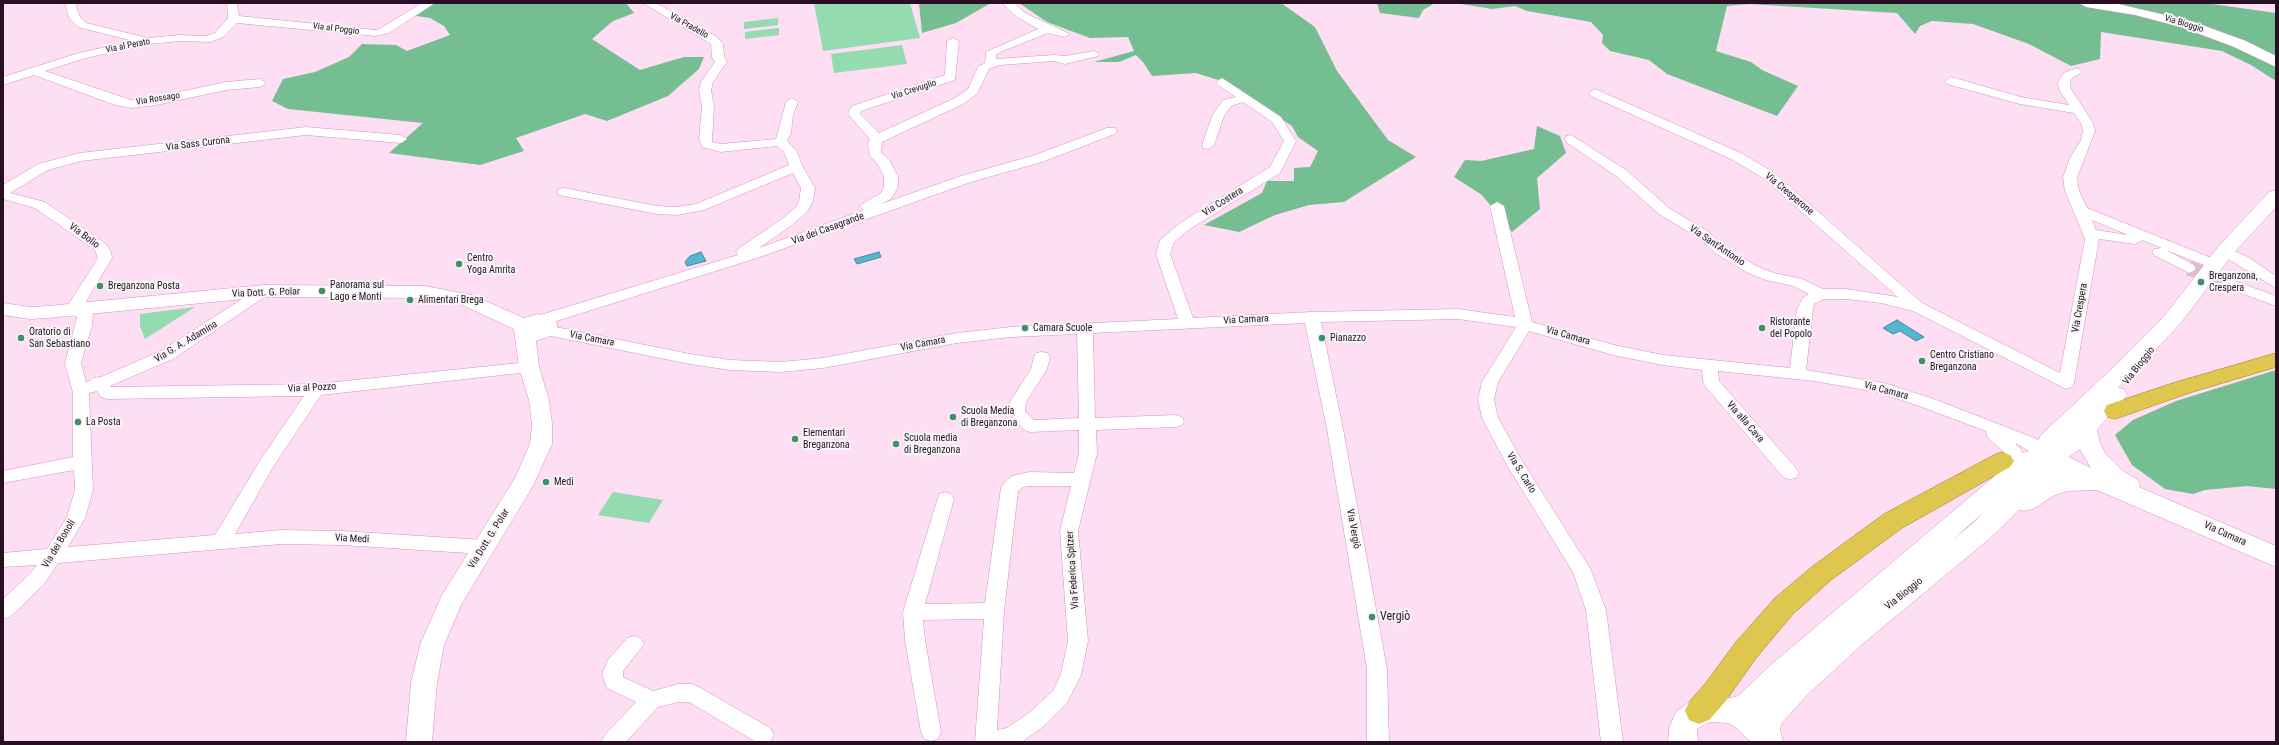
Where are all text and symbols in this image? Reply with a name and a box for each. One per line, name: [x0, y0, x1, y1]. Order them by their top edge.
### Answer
street label: Via Pradello: [668, 11, 710, 41]
street label: Via Bioggio: [2163, 13, 2205, 35]
street label: Via al Poggio: [312, 21, 360, 37]
street label: Via al Perato: [105, 36, 151, 56]
street label: Via Crevuglio: [890, 78, 938, 102]
street label: Via Rossago: [135, 90, 181, 108]
street label: Via Sass Curona: [165, 134, 231, 154]
street label: Via Cresperone: [1762, 170, 1816, 218]
street label: Via Costera: [1201, 185, 1245, 219]
street label: Via dei Casagrande: [790, 210, 866, 248]
street label: Via Bolio: [66, 221, 102, 251]
street label: Via Sant'Antonio: [1687, 223, 1747, 269]
place label: Centro Yoga Amrita: [467, 252, 515, 276]
marker: Centro Yoga Amrita: [454, 259, 464, 269]
place label: Breganzona, Crespera: [2209, 270, 2258, 294]
marker: Breganzona, Crespera: [2196, 277, 2206, 287]
place label: Panorama sul Lago e Monti: [330, 279, 384, 302]
place label: Breganzona Posta: [108, 280, 180, 292]
marker: Breganzona Posta: [95, 281, 105, 291]
street label: Via Crespera: [2070, 282, 2090, 334]
street label: Via Dott. G. Polar: [232, 286, 300, 300]
marker: Panorama sul Lago e Monti: [317, 286, 327, 296]
place label: Alimentari Brega: [418, 294, 484, 306]
marker: Alimentari Brega: [405, 295, 415, 305]
street label: Via Camara: [1223, 313, 1269, 327]
place label: Ristorante del Popolo: [1770, 316, 1812, 340]
street label: Via G. A. Adamina: [152, 318, 220, 366]
place label: Camara Scuole: [1033, 322, 1092, 334]
marker: Camara Scuole: [1020, 323, 1030, 333]
marker: Ristorante del Popolo: [1757, 323, 1767, 333]
street label: Via Camara: [1545, 324, 1591, 348]
place label: Oratorio di San Sebastiano: [29, 326, 90, 350]
street label: Via Camara: [569, 329, 615, 349]
place label: Pianazzo: [1330, 332, 1366, 344]
marker: Oratorio di San Sebastiano: [16, 333, 26, 343]
marker: Pianazzo: [1317, 333, 1327, 343]
street label: Via Camara: [900, 334, 946, 354]
street label: Via Bioggio: [2120, 345, 2158, 387]
place label: Centro Cristiano Breganzona: [1930, 349, 1994, 372]
marker: Centro Cristiano Breganzona: [1917, 356, 1927, 366]
street label: Via Camara: [1863, 379, 1909, 403]
street label: Via al Pozzo: [287, 381, 337, 395]
street label: Via alla Cava: [1724, 399, 1766, 445]
place label: Scuola Media di Breganzona: [961, 405, 1017, 428]
marker: Scuola Media di Breganzona: [948, 412, 958, 422]
place label: La Posta: [86, 416, 121, 428]
marker: La Posta: [73, 417, 83, 427]
place label: Elementari Breganzona: [803, 427, 850, 450]
place label: Scuola media di Breganzona: [904, 432, 960, 456]
marker: Elementari Breganzona: [790, 434, 800, 444]
marker: Scuola media di Breganzona: [891, 439, 901, 449]
street label: Via S. Carlo: [1504, 450, 1538, 496]
place label: Medi: [554, 476, 573, 488]
marker: Medi: [541, 477, 551, 487]
street label: Via Dott. G. Polar: [466, 507, 512, 571]
street label: Via Vergiò: [1344, 508, 1362, 550]
street label: Via dei Bonoli: [40, 518, 78, 570]
street label: Via Camara: [2202, 519, 2248, 549]
street label: Via Federica Spitzer: [1064, 530, 1082, 610]
street label: Via Medi: [334, 532, 370, 546]
street label: Via Bioggio: [1883, 575, 1925, 613]
place label: Vergiò: [1380, 610, 1410, 624]
marker: Vergiò: [1367, 612, 1377, 622]

